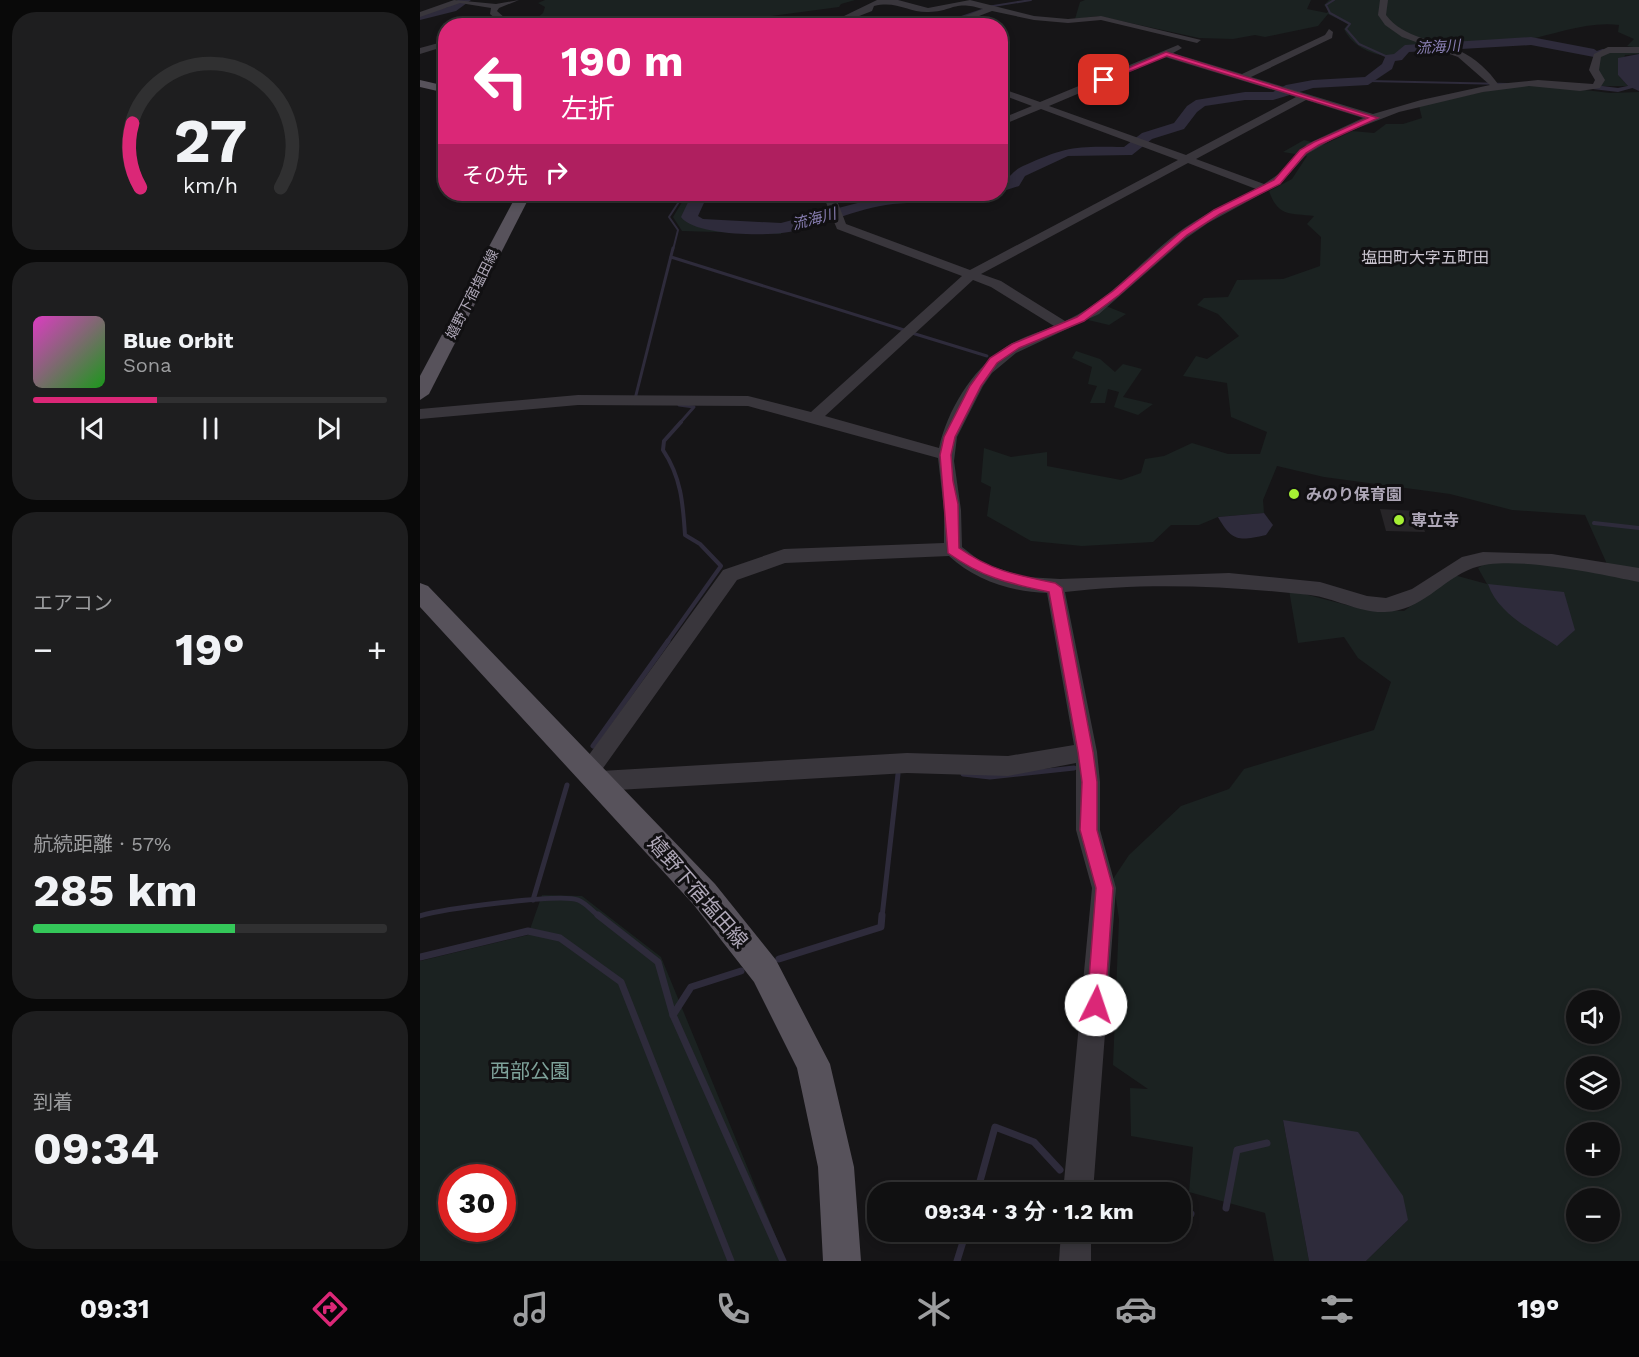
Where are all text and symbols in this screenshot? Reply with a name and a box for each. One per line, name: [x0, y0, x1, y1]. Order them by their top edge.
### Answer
water label: 流海川: [1415, 36, 1463, 58]
text: 190 m: [561, 37, 684, 86]
icon: left: [462, 42, 540, 120]
pin: [1078, 54, 1129, 105]
icon: arrive: [1087, 63, 1120, 96]
text: 左折: [561, 93, 615, 125]
text: 27: [173, 104, 247, 177]
icon: right: [540, 156, 573, 189]
text: その先: [462, 163, 528, 188]
text: km/h: [182, 173, 238, 198]
water label: 流海川: [790, 204, 840, 234]
street label: 嬉野下宿塩田線: [443, 247, 501, 341]
district label: 塩田町大字五町田: [1361, 248, 1489, 267]
text: Blue Orbit: [123, 328, 233, 353]
text: Sona: [123, 353, 172, 377]
icon: previous: [76, 412, 109, 445]
icon: pause: [194, 412, 227, 445]
icon: next: [312, 412, 345, 445]
place label: みのり保育園: [1306, 485, 1402, 504]
marker: みのり保育園: [1287, 487, 1301, 501]
place label: 専立寺: [1411, 511, 1459, 530]
marker: 専立寺: [1392, 513, 1406, 527]
text: エアコン: [33, 591, 113, 615]
text: 19°: [175, 623, 245, 676]
text: −: [33, 630, 53, 669]
text: +: [367, 630, 387, 669]
street label: 嬉野下宿塩田線: [643, 831, 753, 953]
text: 航続距離 · 57%: [33, 832, 171, 856]
text: 285 km: [33, 864, 197, 917]
position arrow: [1064, 973, 1128, 1037]
map controls: [1566, 990, 1620, 1242]
button: sound: [1566, 990, 1620, 1044]
button: layers: [1566, 1056, 1620, 1110]
park label: 西部公園: [490, 1059, 570, 1083]
text: 到着: [33, 1090, 73, 1114]
text: 09:34: [33, 1122, 159, 1175]
button: +: [1566, 1122, 1620, 1176]
speed limit sign: 30: [438, 1164, 516, 1242]
button: −: [1566, 1188, 1620, 1242]
text: 09:34 · 3 分 · 1.2 km: [924, 1199, 1134, 1224]
icon: directions: [309, 1288, 351, 1330]
icon: music: [510, 1288, 552, 1330]
icon: phone: [712, 1288, 754, 1330]
icon: climate: [913, 1288, 955, 1330]
icon: car: [1115, 1288, 1157, 1330]
icon: filters: [1316, 1288, 1358, 1330]
text: 09:31: [80, 1293, 150, 1325]
text: 19°: [1518, 1293, 1559, 1325]

